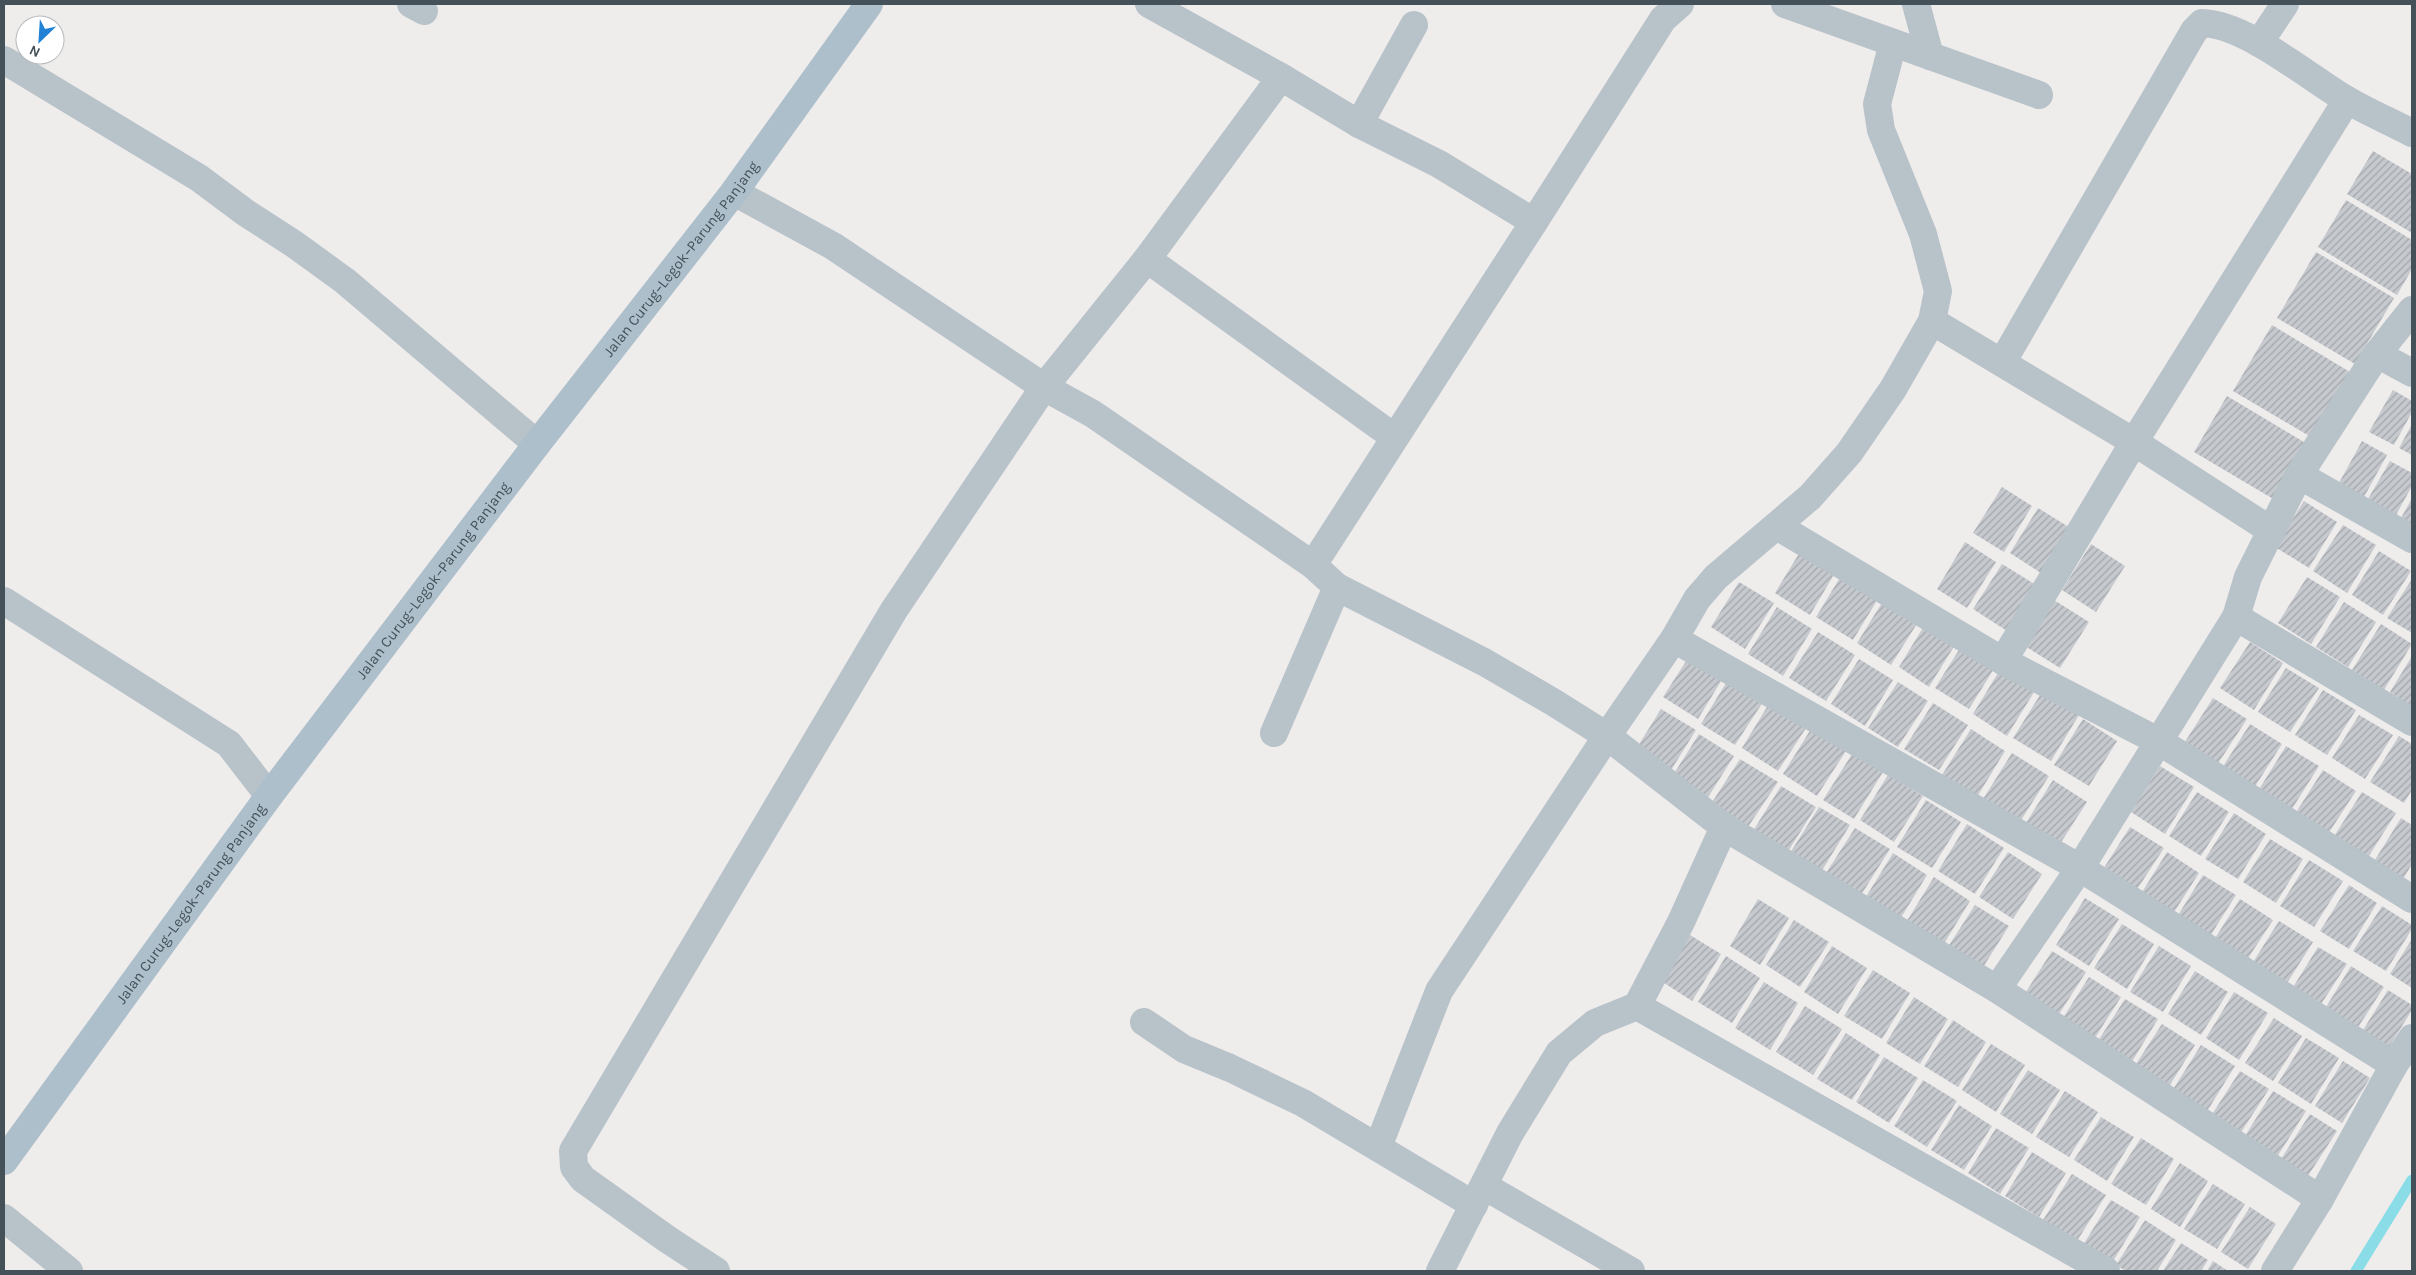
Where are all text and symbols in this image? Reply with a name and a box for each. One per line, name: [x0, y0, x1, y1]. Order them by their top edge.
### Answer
north arrow: [15, 15, 65, 65]
text: N: [27, 42, 43, 61]
street label: Jalan Curug–Legok–Parung Panjang: [599, 157, 763, 361]
street label: Jalan Curug–Legok–Parung Panjang: [352, 478, 514, 683]
street label: Jalan Curug–Legok–Parung Panjang: [112, 800, 270, 1007]

